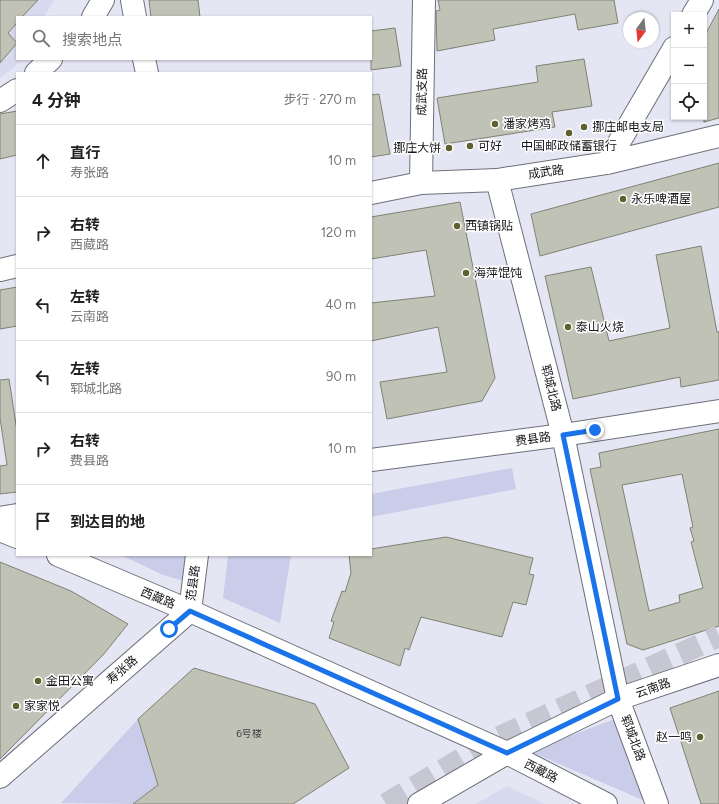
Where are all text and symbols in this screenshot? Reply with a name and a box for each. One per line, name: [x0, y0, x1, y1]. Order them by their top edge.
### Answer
north arrow: [623, 12, 659, 48]
map controls: [671, 12, 707, 120]
button: +: [671, 12, 707, 48]
search box: [16, 16, 372, 60]
icon: search: [30, 27, 52, 49]
text: 搜索地点: [62, 31, 122, 49]
button: −: [671, 48, 707, 84]
street label: 成武支路: [415, 68, 429, 116]
button: locate: [671, 84, 707, 120]
text: 4 分钟: [32, 90, 81, 110]
text: 步行 · 270 m: [283, 92, 356, 107]
place label: 潘家烤鸡: [503, 117, 551, 131]
marker: 潘家烤鸡: [490, 119, 500, 129]
place label: 挪庄邮电支局: [592, 120, 664, 134]
marker: 挪庄邮电支局: [579, 122, 589, 132]
marker: 中国邮政储蓄银行: [564, 128, 574, 138]
place label: 可好: [478, 139, 502, 153]
place label: 中国邮政储蓄银行: [521, 139, 617, 153]
place label: 挪庄大饼: [393, 141, 441, 155]
marker: 可好: [465, 141, 475, 151]
marker: 挪庄大饼: [444, 143, 454, 153]
text: 直行: [70, 144, 100, 162]
icon: ahead: [32, 150, 54, 172]
text: 10 m: [328, 153, 356, 168]
street label: 成武路: [527, 163, 565, 181]
text: 寿张路: [70, 165, 109, 180]
place label: 永乐啤酒屋: [631, 192, 691, 206]
marker: 永乐啤酒屋: [618, 194, 628, 204]
text: 右转: [70, 216, 100, 234]
place label: 西镇锅贴: [465, 219, 513, 233]
marker: 西镇锅贴: [452, 221, 462, 231]
icon: right: [32, 222, 54, 244]
text: 120 m: [321, 225, 356, 240]
text: 西藏路: [70, 237, 109, 252]
place label: 海萍馄饨: [474, 266, 522, 280]
marker: 海萍馄饨: [461, 268, 471, 278]
text: 左转: [70, 288, 100, 306]
icon: left: [32, 294, 54, 316]
text: 40 m: [325, 297, 356, 312]
text: 云南路: [70, 309, 109, 324]
place label: 泰山火烧: [576, 320, 624, 334]
marker: 泰山火烧: [563, 322, 573, 332]
text: 左转: [70, 360, 100, 378]
street label: 郓城北路: [538, 363, 564, 413]
icon: left: [32, 366, 54, 388]
text: 90 m: [326, 369, 356, 384]
text: 郓城北路: [70, 381, 122, 396]
route end: [586, 421, 604, 439]
street label: 费县路: [514, 430, 552, 448]
text: 右转: [70, 432, 100, 450]
icon: right: [32, 438, 54, 460]
text: 10 m: [328, 441, 356, 456]
text: 费县路: [70, 453, 109, 468]
icon: arrive: [32, 510, 54, 532]
text: 到达目的地: [70, 513, 145, 531]
street label: 范县路: [184, 564, 202, 602]
street label: 西藏路: [139, 585, 177, 611]
route start: [160, 620, 178, 638]
street label: 寿张路: [104, 653, 140, 687]
place label: 金田公寓: [46, 674, 94, 688]
marker: 金田公寓: [33, 676, 43, 686]
street label: 云南路: [634, 676, 672, 700]
place label: 家家悦: [24, 699, 60, 713]
marker: 家家悦: [11, 701, 21, 711]
street label: 郓城北路: [618, 713, 648, 763]
house number: 6号楼: [236, 727, 262, 740]
place label: 赵一鸣: [656, 730, 692, 744]
marker: 赵一鸣: [695, 732, 705, 742]
street label: 西藏路: [522, 757, 560, 785]

